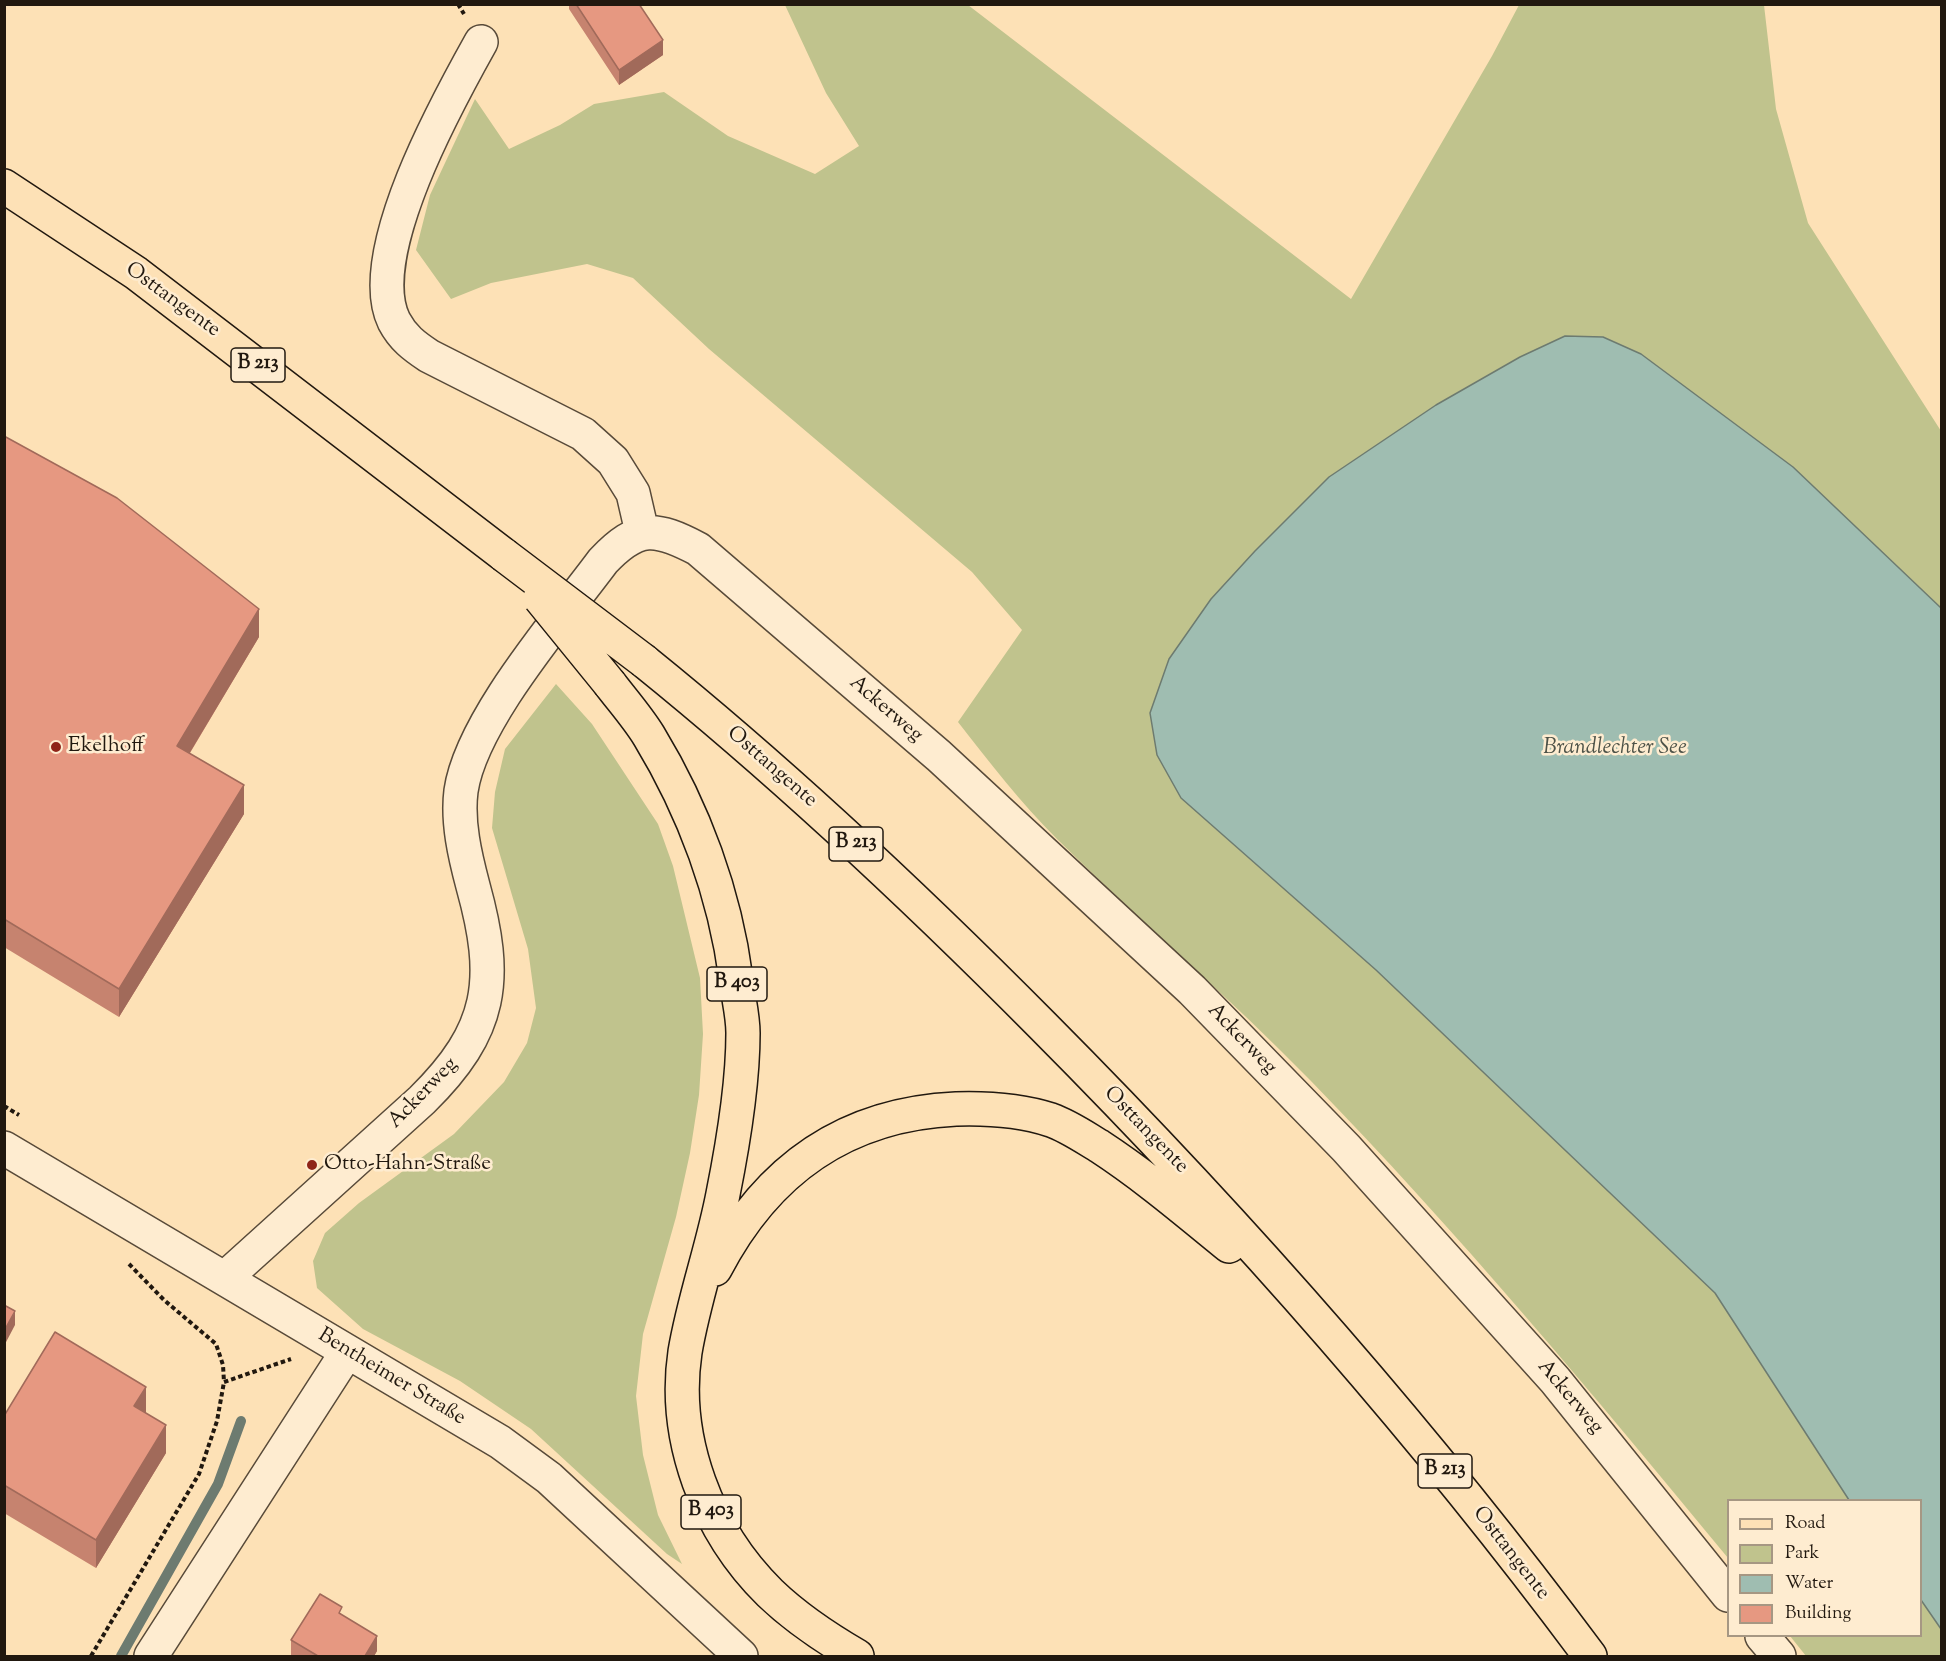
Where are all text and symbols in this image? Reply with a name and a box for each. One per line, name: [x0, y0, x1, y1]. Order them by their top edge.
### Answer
street label: Osttangente: [119, 258, 225, 344]
road number: B 213: [231, 348, 285, 382]
street label: Ackerweg: [843, 671, 927, 749]
street label: Osttangente: [721, 722, 821, 814]
place label: Ekelhoff: [68, 734, 144, 760]
water label: Brandlechter See: [1543, 736, 1687, 762]
marker: Ekelhoff: [49, 740, 63, 754]
road number: B 213: [829, 827, 883, 861]
road number: B 403: [707, 967, 767, 1001]
street label: Ackerweg: [1201, 999, 1281, 1081]
street label: Ackerweg: [384, 1053, 464, 1135]
street label: Osttangente: [1097, 1082, 1193, 1180]
place label: Otto-Hahn-Straße: [324, 1152, 491, 1178]
marker: Otto-Hahn-Straße: [305, 1158, 319, 1172]
street label: Bentheimer Straße: [313, 1324, 469, 1432]
street label: Ackerweg: [1531, 1356, 1607, 1440]
road number: B 213: [1418, 1454, 1472, 1488]
road number: B 403: [681, 1495, 741, 1529]
legend: [1727, 1499, 1922, 1637]
street label: Osttangente: [1466, 1502, 1554, 1606]
text: Road: [1785, 1511, 1825, 1537]
text: Park: [1785, 1541, 1819, 1567]
text: Water: [1785, 1571, 1833, 1597]
text: Building: [1785, 1601, 1851, 1627]

